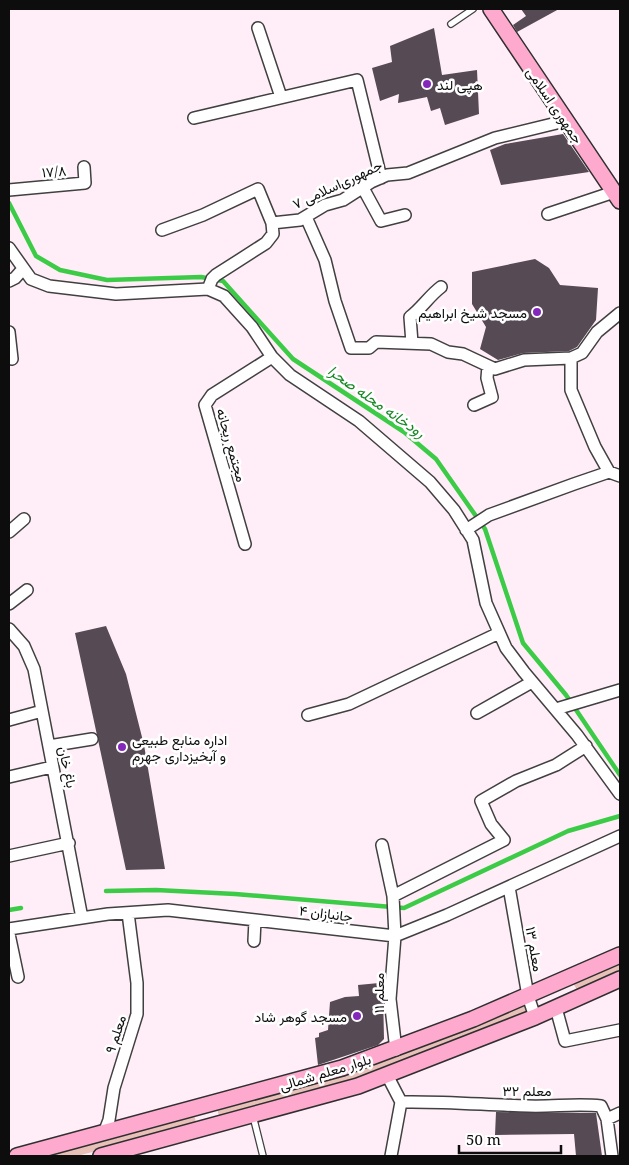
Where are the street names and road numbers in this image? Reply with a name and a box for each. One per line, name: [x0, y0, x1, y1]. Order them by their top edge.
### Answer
street label: جمهوری اسلامی: [522, 63, 588, 147]
street label: جمهوری‌اسلامی ۷: [289, 155, 385, 213]
street label: ۱۷/۸: [41, 160, 67, 182]
street label: مجتمع ریحانه: [211, 406, 252, 485]
street label: باغ خان: [52, 744, 82, 790]
street label: جانبازان ۴: [298, 900, 354, 926]
street label: معلم ۱۳: [522, 925, 548, 973]
street label: معلم ۱۱: [369, 973, 388, 1013]
street label: معلم ۹: [100, 1012, 130, 1056]
street label: بلوار معلم شمالی: [277, 1049, 373, 1095]
street label: معلم ۳۲: [502, 1081, 552, 1100]

